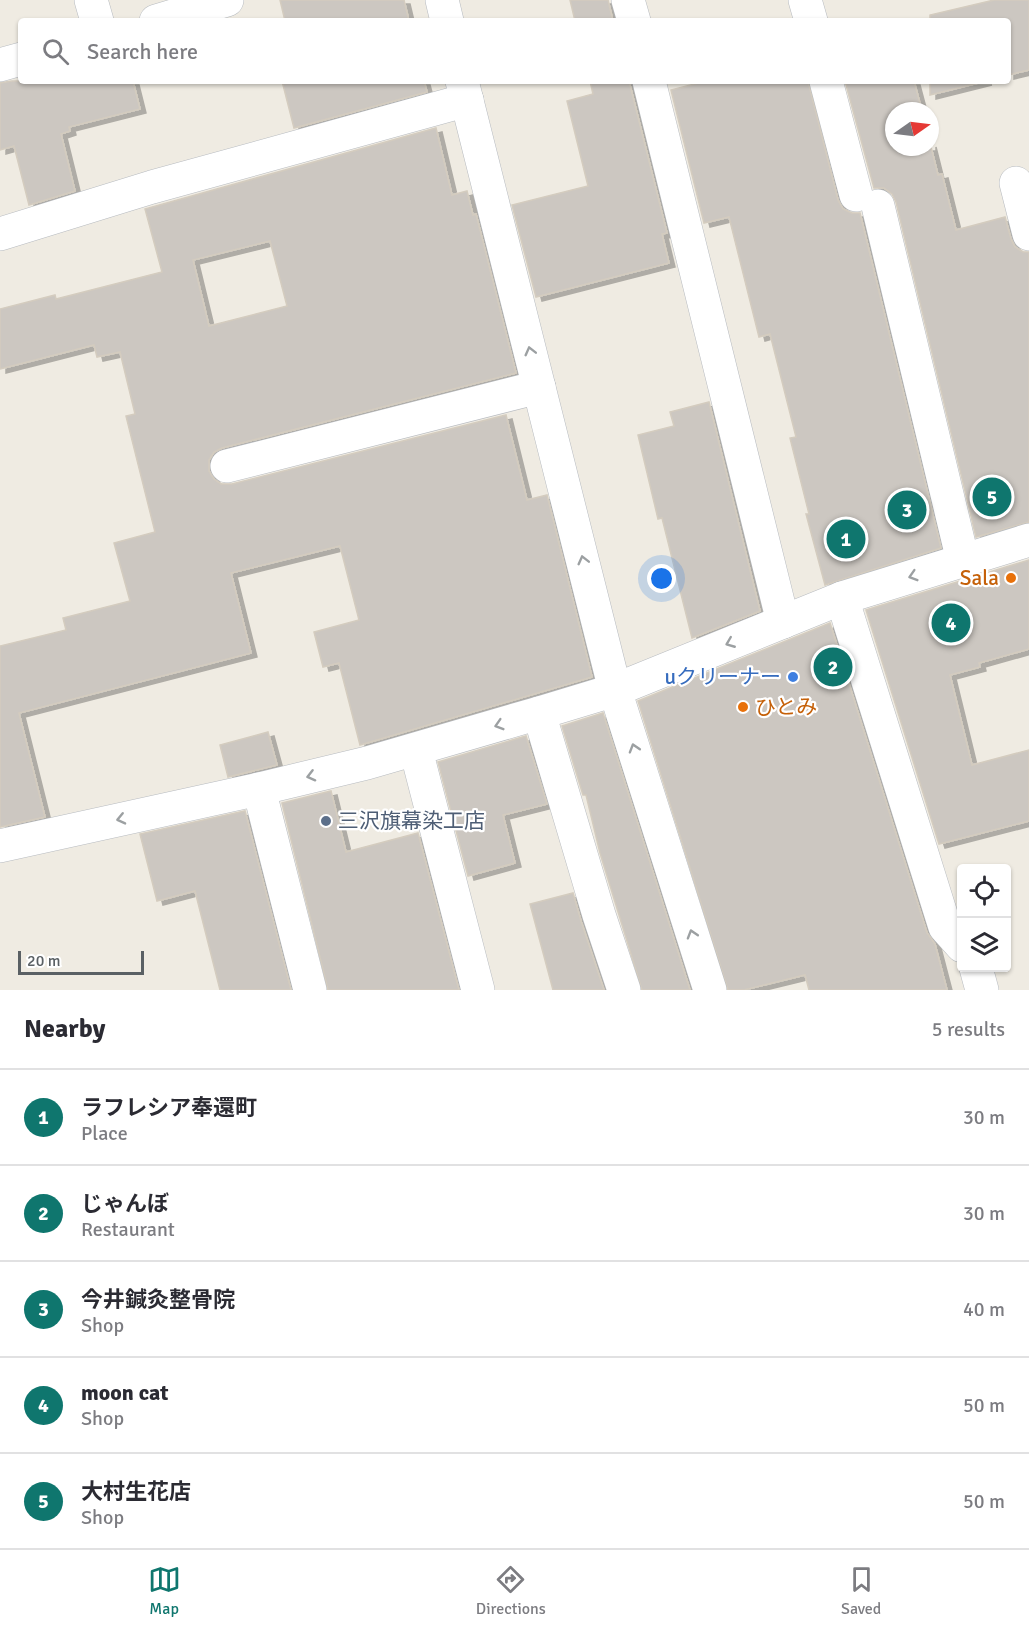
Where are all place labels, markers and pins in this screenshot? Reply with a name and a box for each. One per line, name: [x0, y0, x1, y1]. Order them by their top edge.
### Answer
pin: 5: [972, 474, 1012, 520]
pin: 3: [888, 488, 926, 532]
pin: 1: [826, 516, 866, 562]
place label: Sala: [960, 565, 999, 591]
marker: Sala: [1004, 571, 1018, 585]
pin: 4: [932, 600, 970, 646]
pin: 2: [814, 644, 852, 690]
place label: uクリーナー: [665, 664, 781, 690]
marker: uクリーナー: [786, 670, 800, 684]
place label: ひとみ: [755, 694, 817, 720]
marker: ひとみ: [736, 700, 750, 714]
place label: 三沢旗幕染工店: [338, 808, 485, 834]
marker: 三沢旗幕染工店: [319, 814, 333, 828]

